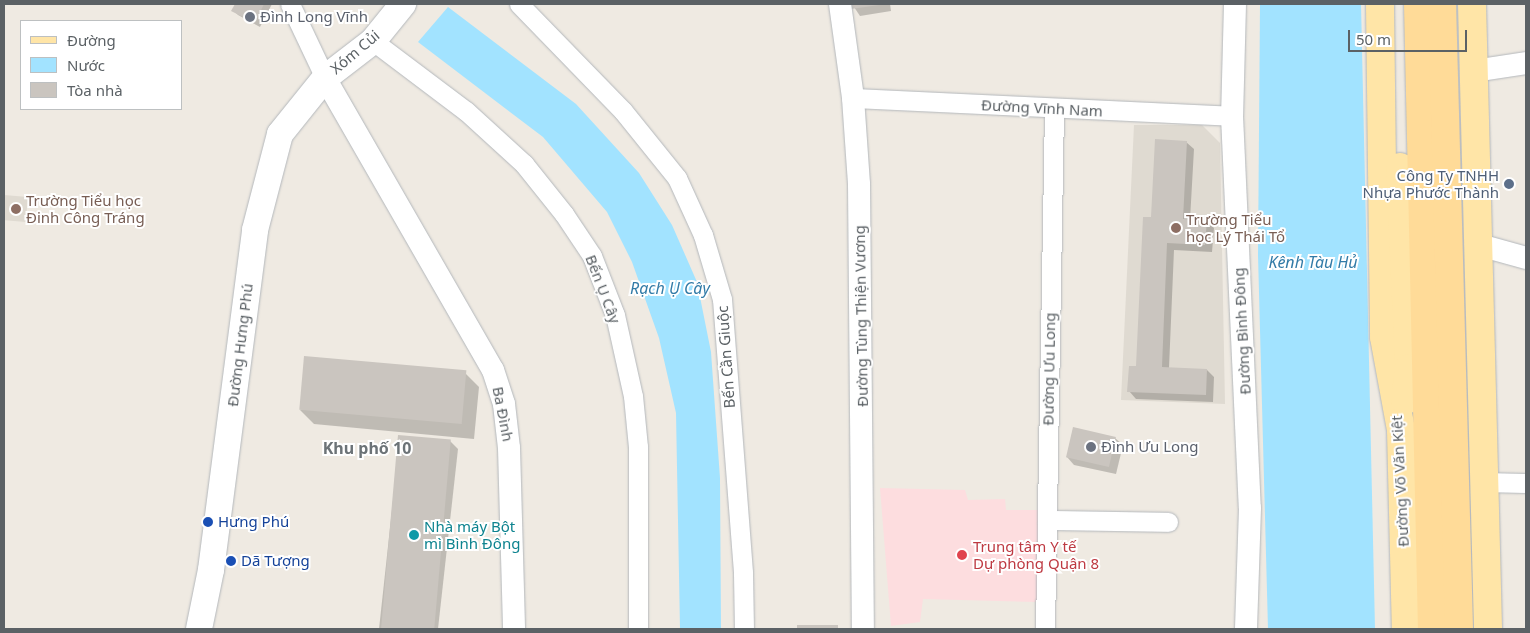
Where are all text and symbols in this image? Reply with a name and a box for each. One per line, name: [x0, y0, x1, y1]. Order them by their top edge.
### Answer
place label: Đình Long Vĩnh: [260, 8, 368, 26]
marker: Đình Long Vĩnh: [244, 11, 256, 23]
legend: [20, 20, 182, 110]
scale bar: [1350, 20, 1469, 52]
street label: Xóm Củi: [327, 26, 383, 78]
text: 50 m: [1356, 29, 1391, 49]
text: Đường: [67, 30, 116, 50]
text: Nước: [67, 55, 105, 75]
text: Tòa nhà: [67, 80, 123, 100]
street label: Đường Vĩnh Nam: [981, 96, 1103, 120]
place label: Công Ty TNHH Nhựa Phước Thành: [1363, 166, 1499, 201]
marker: Công Ty TNHH Nhựa Phước Thành: [1503, 178, 1515, 190]
place label: Trường Tiểu học Đinh Công Tráng: [26, 191, 145, 226]
marker: Trường Tiểu học Đinh Công Tráng: [10, 203, 22, 215]
place label: Trường Tiểu học Lý Thái Tổ: [1186, 210, 1285, 245]
marker: Trường Tiểu học Lý Thái Tổ: [1170, 222, 1182, 234]
street label: Đường Tùng Thiện Vương: [850, 225, 872, 407]
street label: Bến Ụ Cây: [582, 252, 624, 326]
water label: Kênh Tàu Hủ: [1268, 252, 1358, 272]
street label: Đường Bình Đông: [1230, 267, 1254, 395]
water label: Rạch Ụ Cây: [630, 278, 710, 298]
street label: Đường Hưng Phú: [224, 282, 256, 408]
street label: Bến Cần Giuộc: [713, 305, 739, 409]
street label: Đường Ưu Long: [1039, 312, 1059, 426]
street label: Ba Đình: [489, 385, 517, 443]
street label: Đường Võ Văn Kiệt: [1388, 415, 1412, 547]
district label: Khu phố 10: [323, 438, 411, 458]
place label: Đình Ưu Long: [1101, 438, 1199, 456]
marker: Đình Ưu Long: [1085, 441, 1097, 453]
place label: Hưng Phú: [218, 513, 289, 531]
marker: Hưng Phú: [202, 516, 214, 528]
place label: Nhà máy Bột mì Bình Đông: [424, 517, 520, 552]
marker: Nhà máy Bột mì Bình Đông: [408, 529, 420, 541]
place label: Trung tâm Y tế Dự phòng Quận 8: [973, 537, 1099, 572]
marker: Trung tâm Y tế Dự phòng Quận 8: [955, 548, 969, 562]
place label: Dã Tượng: [241, 552, 310, 570]
marker: Dã Tượng: [225, 555, 237, 567]

